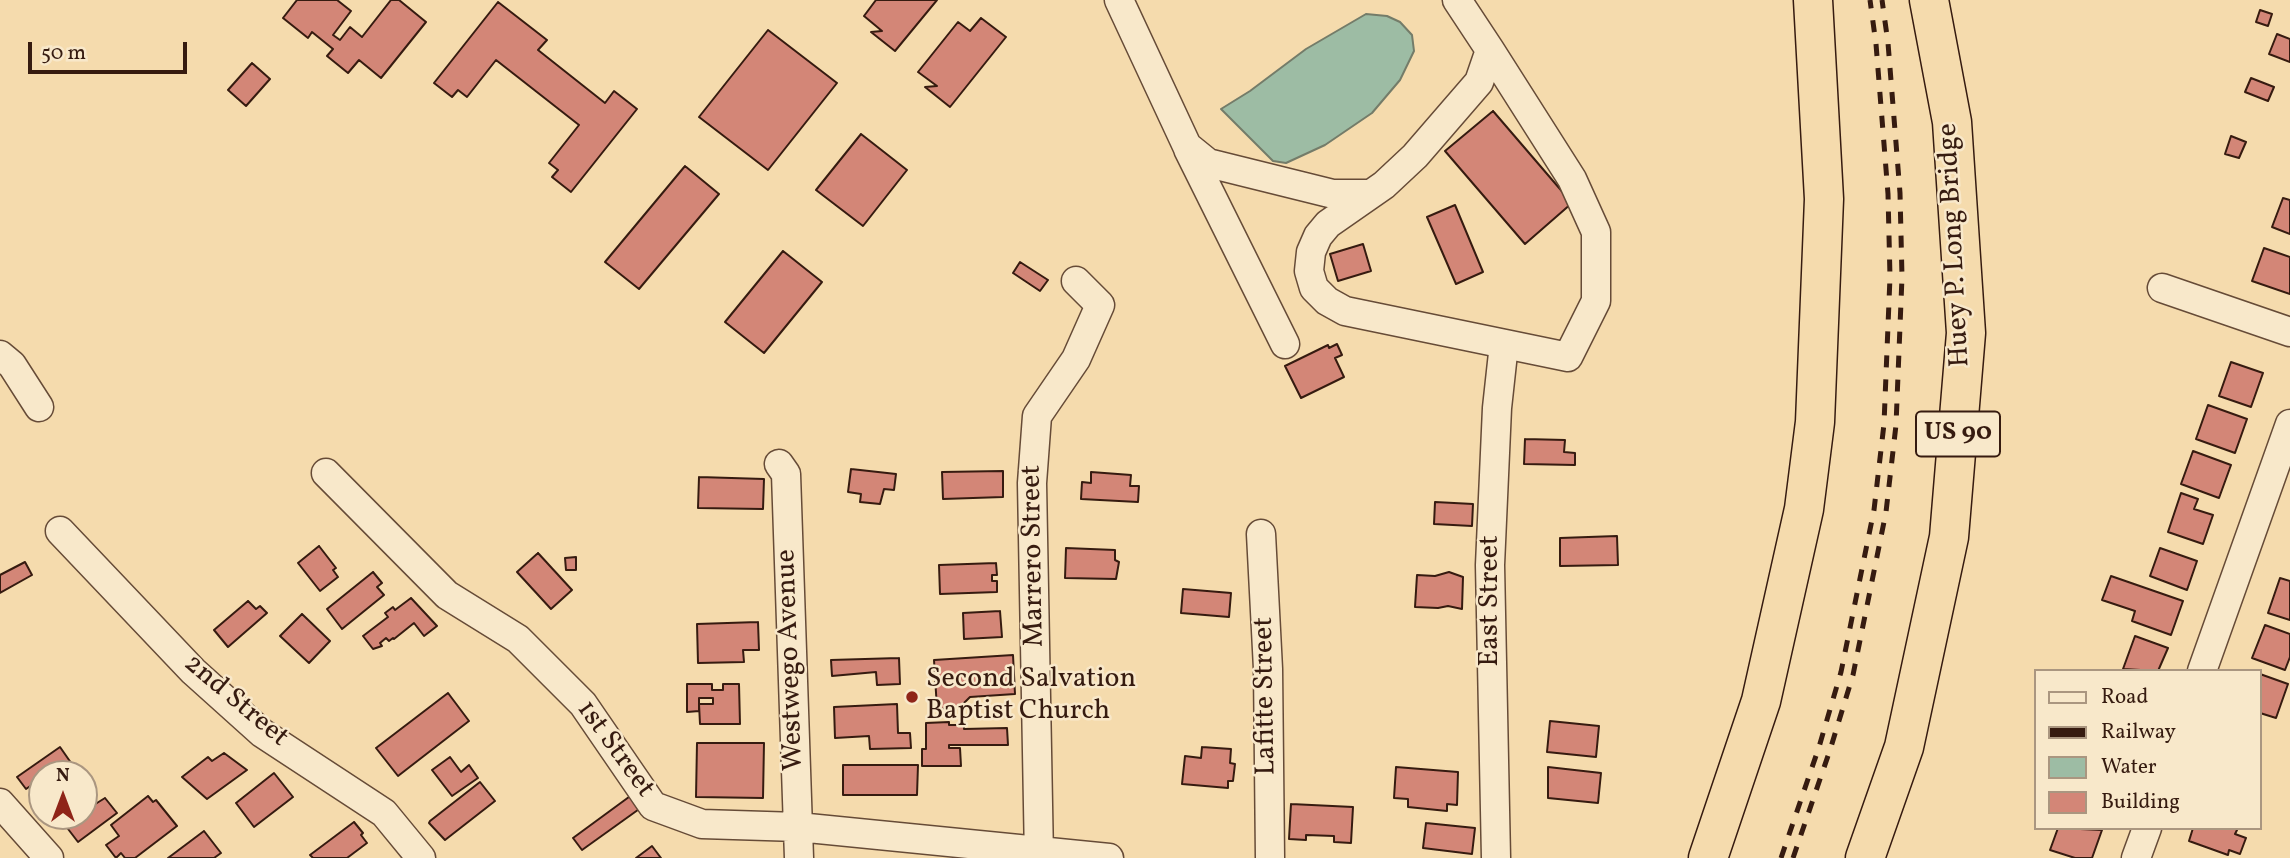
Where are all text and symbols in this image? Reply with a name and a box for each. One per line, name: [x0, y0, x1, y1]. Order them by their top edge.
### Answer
scale bar: [32, 28, 191, 72]
text: 50 m: [41, 39, 86, 68]
street label: Huey P. Long Bridge: [1933, 122, 1979, 368]
road number: US 90: [1916, 412, 2000, 456]
street label: Marrero Street: [1017, 465, 1053, 647]
street label: East Street: [1475, 535, 1509, 667]
street label: Westwego Avenue: [771, 548, 813, 772]
street label: Lafitte Street: [1249, 616, 1285, 776]
street label: 2nd Street: [176, 648, 294, 756]
place label: Second Salvation Baptist Church: [926, 664, 1136, 730]
legend: [2035, 669, 2262, 830]
text: Road: [2101, 683, 2148, 712]
marker: Second Salvation Baptist Church: [904, 689, 920, 705]
street label: 1st Street: [568, 695, 660, 805]
text: Railway: [2101, 718, 2176, 747]
text: Water: [2101, 753, 2157, 782]
north arrow: [28, 760, 98, 830]
text: N: [56, 763, 70, 789]
text: Building: [2101, 788, 2180, 817]

